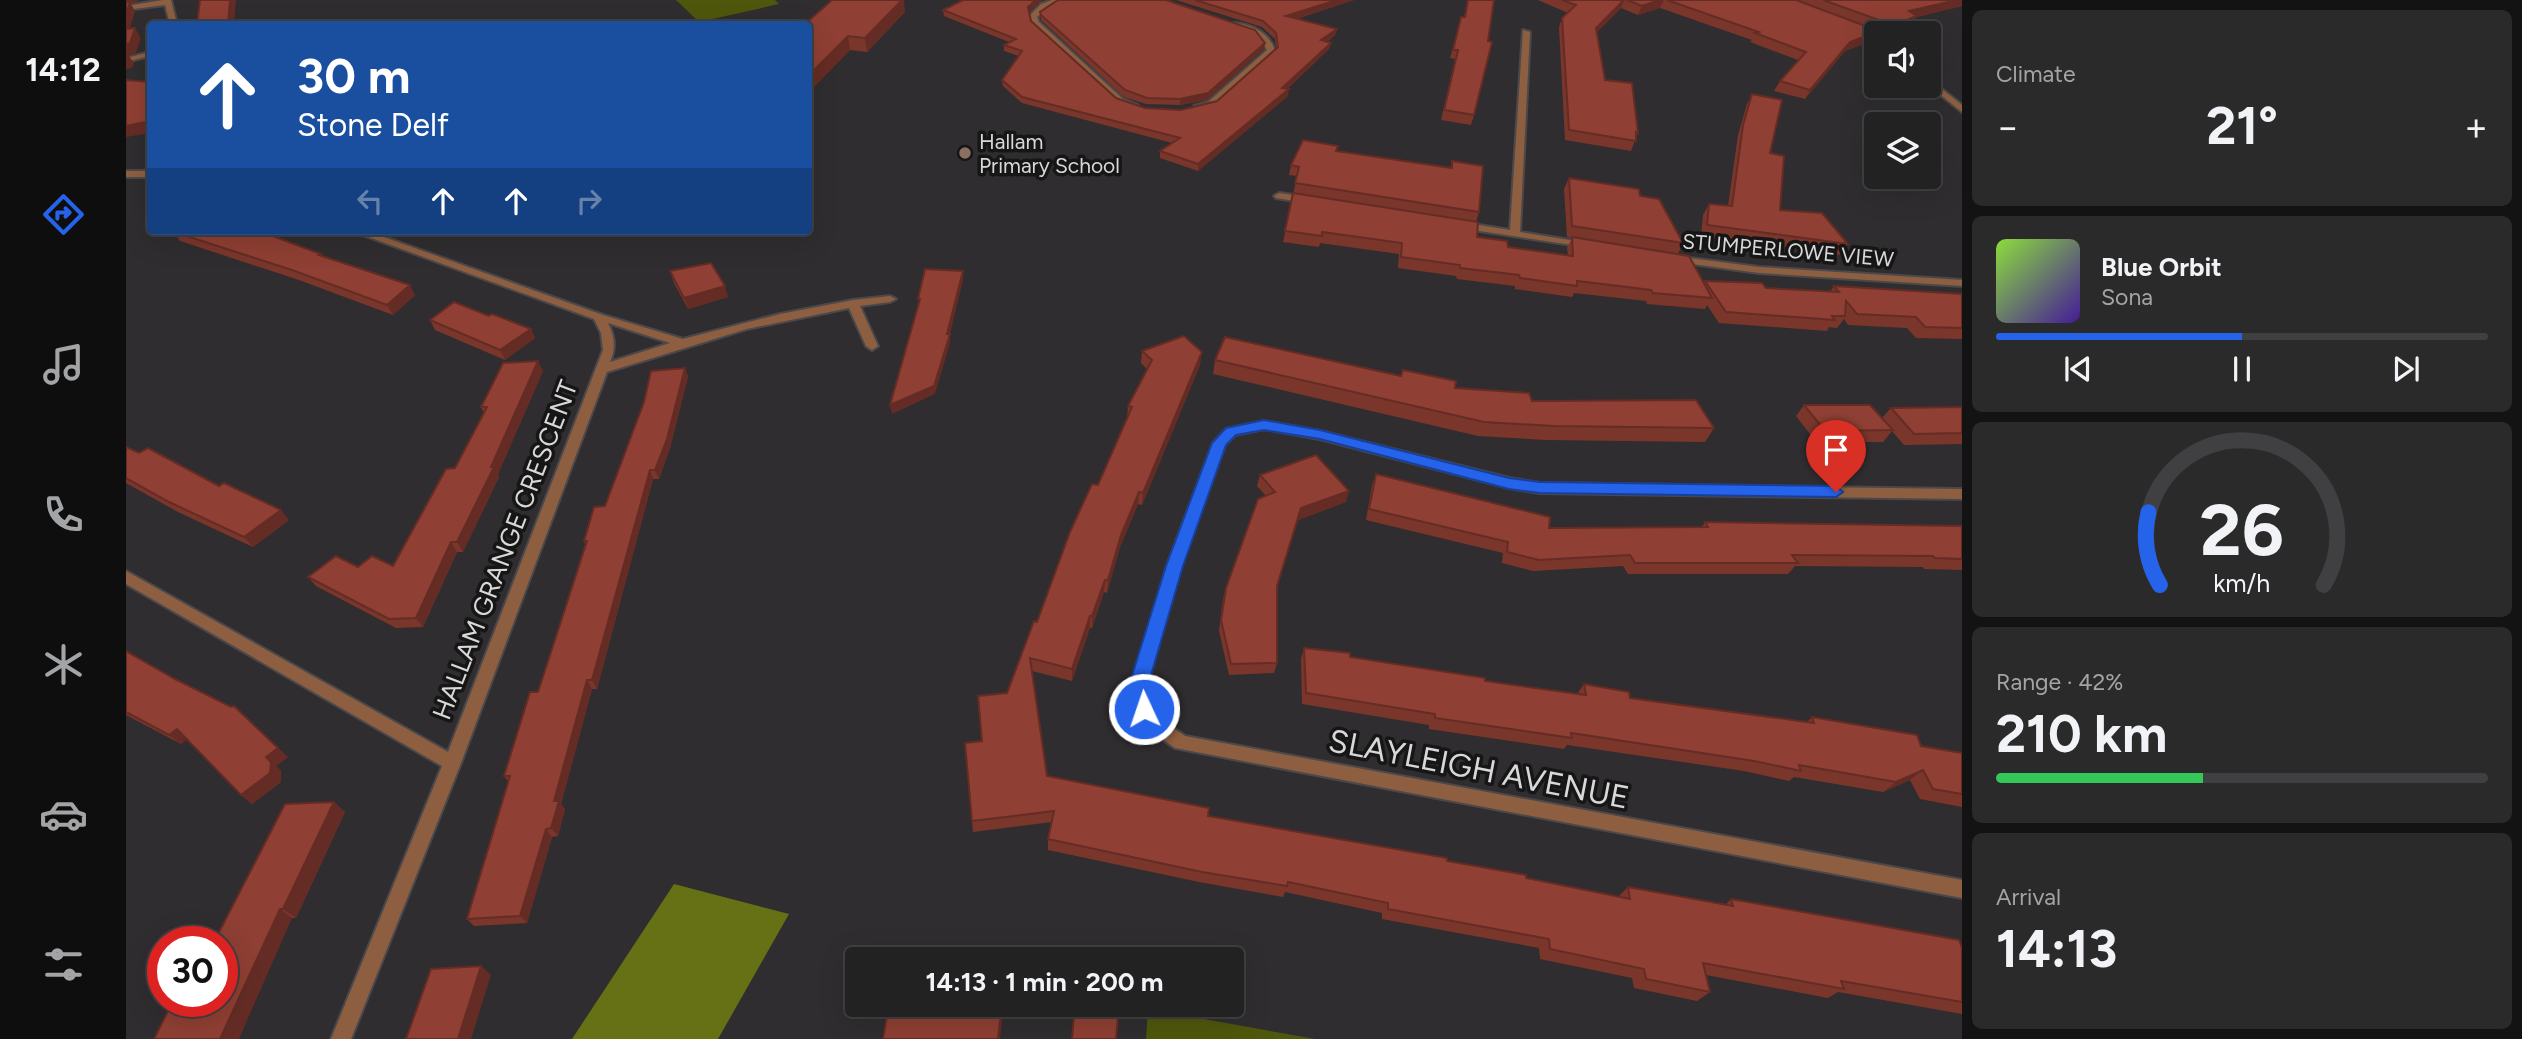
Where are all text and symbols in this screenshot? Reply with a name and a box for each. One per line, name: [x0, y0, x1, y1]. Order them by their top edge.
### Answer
map controls: [1864, 21, 1941, 189]
button: sound: [1864, 21, 1941, 98]
text: 30 m: [297, 46, 410, 105]
icon: ahead: [182, 49, 273, 140]
text: 14:12: [25, 51, 101, 89]
text: Climate: [1996, 60, 2075, 88]
text: 21°: [2206, 95, 2278, 157]
text: −: [1996, 104, 2020, 150]
text: +: [2464, 104, 2488, 150]
text: Stone Delf: [297, 106, 449, 144]
button: layers: [1864, 112, 1941, 189]
place label: Hallam Primary School: [979, 129, 1120, 178]
marker: Hallam Primary School: [957, 145, 973, 161]
icon: left: [351, 182, 389, 220]
icon: ahead: [424, 182, 462, 220]
icon: ahead: [497, 182, 535, 220]
icon: right: [570, 182, 608, 220]
icon: directions: [39, 190, 88, 239]
street label: STUMPERLOWE VIEW: [1681, 228, 1895, 272]
text: Blue Orbit: [2101, 251, 2222, 283]
text: Sona: [2101, 283, 2153, 311]
icon: music: [39, 340, 88, 389]
icon: previous: [2059, 350, 2097, 388]
icon: pause: [2223, 350, 2261, 388]
icon: next: [2387, 350, 2425, 388]
street label: HALLAM GRANGE CRESCENT: [425, 375, 585, 724]
pin: [1806, 420, 1866, 492]
icon: arrive: [1817, 431, 1855, 469]
text: 26: [2200, 487, 2284, 574]
icon: phone: [39, 490, 88, 539]
text: km/h: [2213, 568, 2271, 598]
icon: climate: [39, 640, 88, 689]
text: Range · 42%: [1996, 668, 2123, 696]
position arrow: [1107, 672, 1181, 746]
text: 210 km: [1996, 703, 2167, 765]
street label: SLAYLEIGH AVENUE: [1326, 721, 1632, 817]
icon: car: [39, 790, 88, 839]
text: Arrival: [1996, 883, 2061, 911]
text: 14:13: [1996, 918, 2117, 980]
speed limit sign: 30: [147, 926, 238, 1017]
icon: filters: [39, 940, 88, 989]
text: 14:13 · 1 min · 200 m: [926, 966, 1163, 998]

